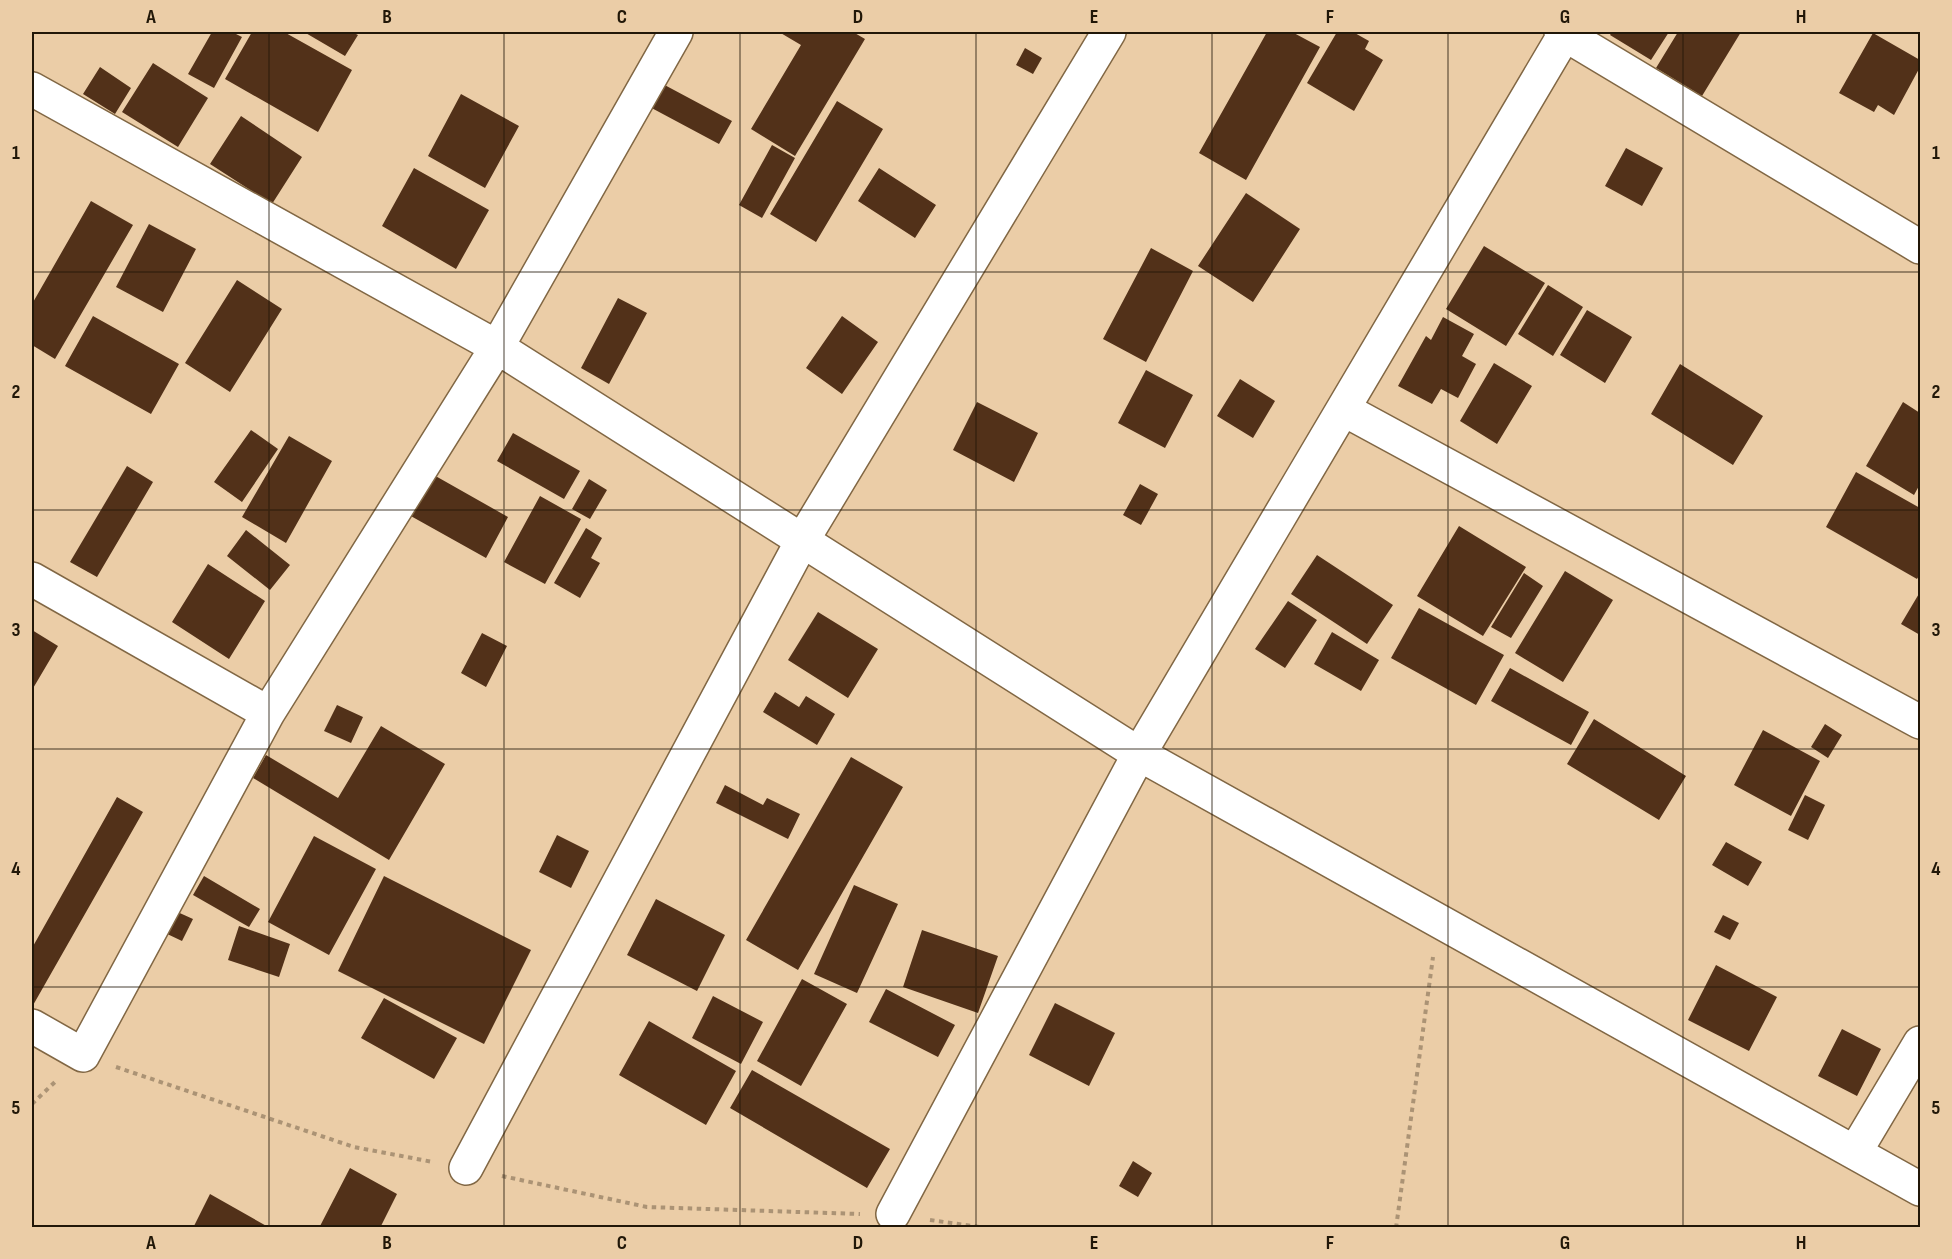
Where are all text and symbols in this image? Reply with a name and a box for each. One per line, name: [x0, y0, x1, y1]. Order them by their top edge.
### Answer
text: A: [145, 5, 156, 29]
text: B: [382, 5, 392, 29]
text: C: [617, 5, 627, 29]
text: D: [853, 5, 863, 29]
text: E: [1090, 5, 1098, 29]
text: F: [1326, 5, 1334, 29]
text: G: [1560, 5, 1570, 29]
text: H: [1796, 5, 1806, 29]
text: 1: [12, 141, 20, 165]
text: 1: [1932, 141, 1940, 165]
text: 2: [12, 380, 20, 404]
text: 2: [1932, 380, 1940, 404]
text: 3: [12, 618, 21, 642]
text: 3: [1932, 618, 1941, 642]
text: 4: [11, 857, 21, 881]
text: 4: [1931, 857, 1941, 881]
text: 5: [12, 1096, 21, 1120]
text: 5: [1932, 1096, 1941, 1120]
text: A: [145, 1231, 156, 1255]
text: B: [382, 1231, 392, 1255]
text: C: [617, 1231, 627, 1255]
text: D: [853, 1231, 863, 1255]
text: E: [1090, 1231, 1098, 1255]
text: F: [1326, 1231, 1334, 1255]
text: G: [1560, 1231, 1570, 1255]
text: H: [1796, 1231, 1806, 1255]

